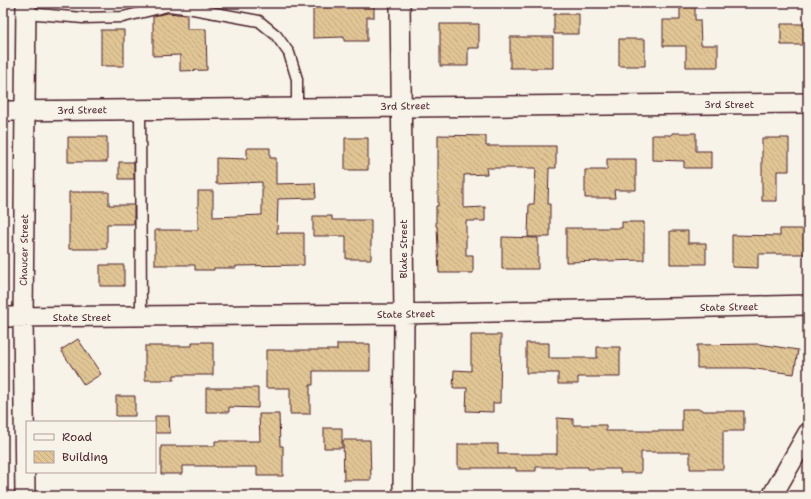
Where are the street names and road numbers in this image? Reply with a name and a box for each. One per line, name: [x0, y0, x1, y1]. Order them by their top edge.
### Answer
street label: 3rd Street: [704, 98, 754, 111]
street label: 3rd Street: [380, 99, 430, 113]
street label: 3rd Street: [57, 103, 107, 117]
street label: Chaucer Street: [17, 214, 31, 286]
street label: Blake Street: [397, 219, 410, 279]
street label: State Street: [700, 300, 758, 314]
street label: State Street: [377, 307, 435, 321]
street label: State Street: [53, 311, 111, 324]

